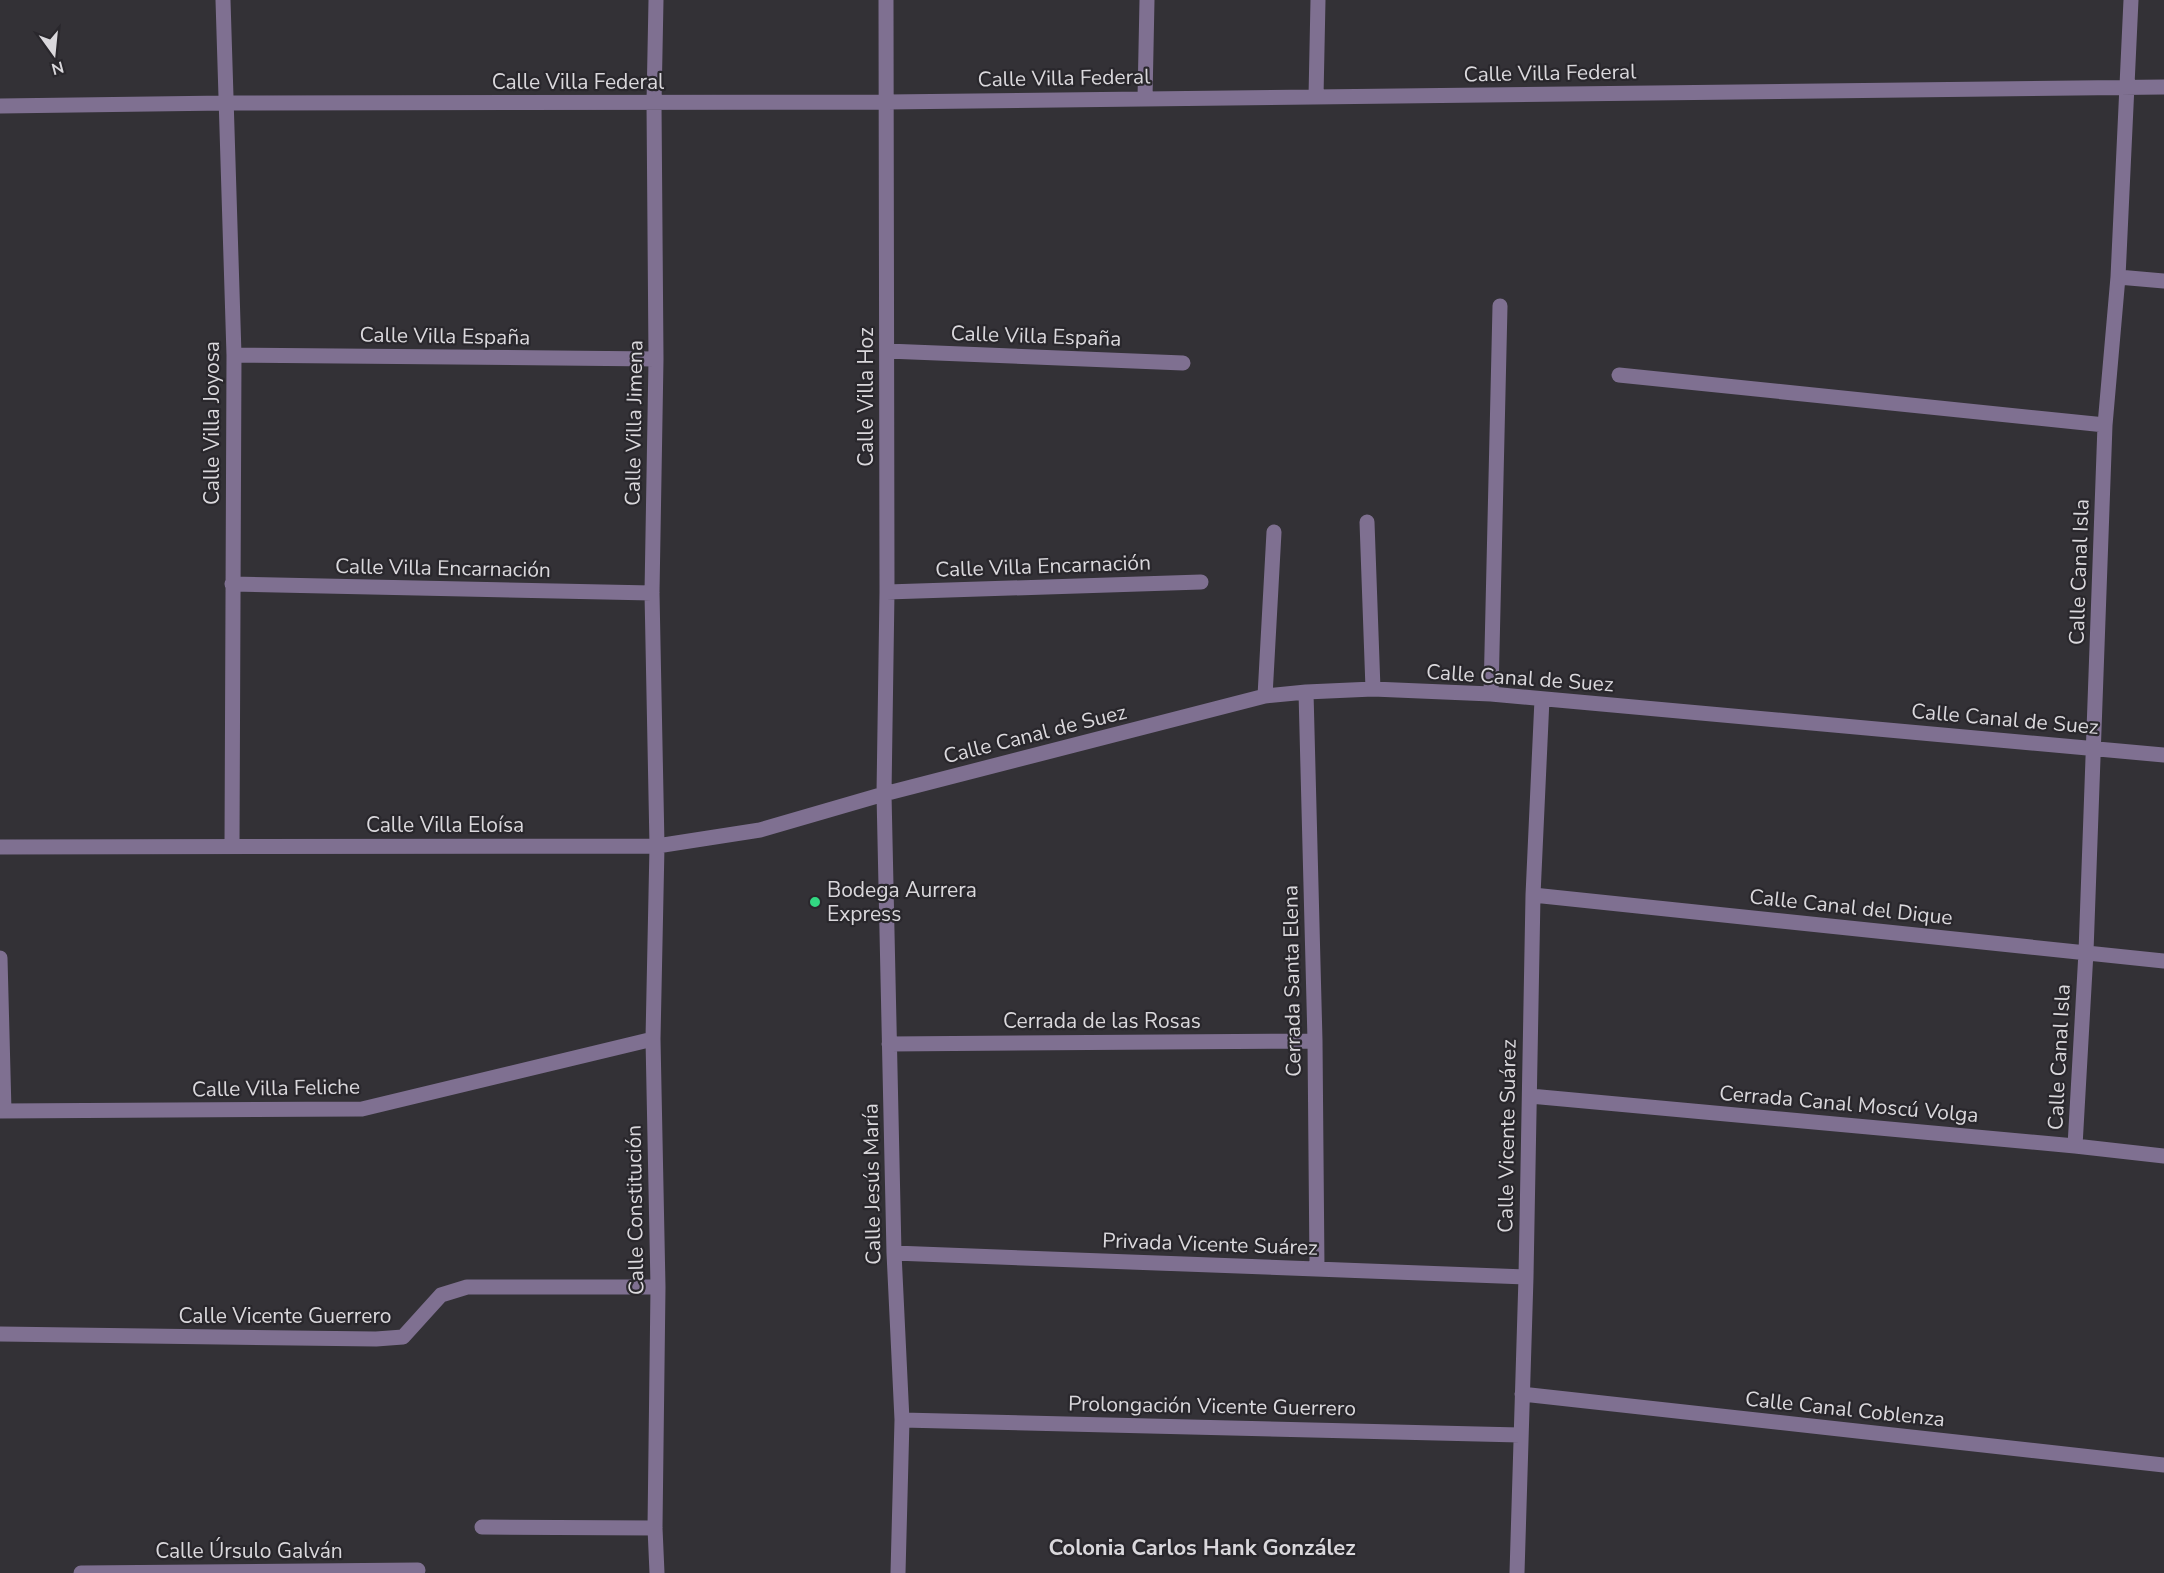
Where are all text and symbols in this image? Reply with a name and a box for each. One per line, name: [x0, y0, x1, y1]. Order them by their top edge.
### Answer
north arrow: [24, 24, 84, 84]
text: N: [49, 55, 66, 80]
street label: Calle Villa Federal: [1463, 57, 1637, 89]
street label: Calle Villa Federal: [977, 62, 1151, 94]
street label: Calle Villa Federal: [492, 68, 665, 96]
street label: Calle Villa España: [950, 319, 1122, 353]
street label: Calle Villa España: [359, 321, 531, 351]
street label: Calle Villa Hoz: [852, 327, 880, 467]
street label: Calle Villa Jimena: [619, 340, 649, 506]
street label: Calle Villa Joyosa: [198, 341, 226, 505]
street label: Calle Canal Isla: [2062, 498, 2096, 646]
street label: Calle Villa Encarnación: [935, 548, 1151, 584]
street label: Calle Villa Encarnación: [335, 552, 551, 584]
street label: Calle Canal de Suez: [1425, 657, 1615, 699]
street label: Calle Canal de Suez: [1910, 697, 2100, 741]
street label: Calle Canal de Suez: [941, 698, 1130, 770]
street label: Calle Villa Eloísa: [366, 811, 524, 839]
place label: Bodega Aurrera Express: [827, 876, 977, 928]
street label: Calle Canal del Dique: [1748, 882, 1954, 932]
street label: Cerrada Santa Elena: [1276, 885, 1308, 1077]
marker: Bodega Aurrera Express: [808, 895, 822, 909]
street label: Calle Canal Isla: [2041, 983, 2077, 1131]
street label: Cerrada de las Rosas: [1003, 1007, 1201, 1035]
street label: Calle Vicente Suárez: [1491, 1039, 1523, 1233]
street label: Calle Villa Feliche: [192, 1073, 360, 1103]
street label: Cerrada Canal Moscú Volga: [1718, 1079, 1980, 1129]
street label: Calle Jesús María: [857, 1103, 887, 1265]
street label: Calle Constitución: [620, 1125, 650, 1295]
street label: Privada Vicente Suárez: [1102, 1226, 1319, 1262]
street label: Calle Vicente Guerrero: [179, 1302, 391, 1330]
street label: Calle Canal Coblenza: [1744, 1385, 1946, 1433]
street label: Prolongación Vicente Guerrero: [1068, 1389, 1356, 1423]
district label: Colonia Carlos Hank González: [1048, 1533, 1356, 1563]
street label: Calle Úrsulo Galván: [155, 1537, 343, 1565]

